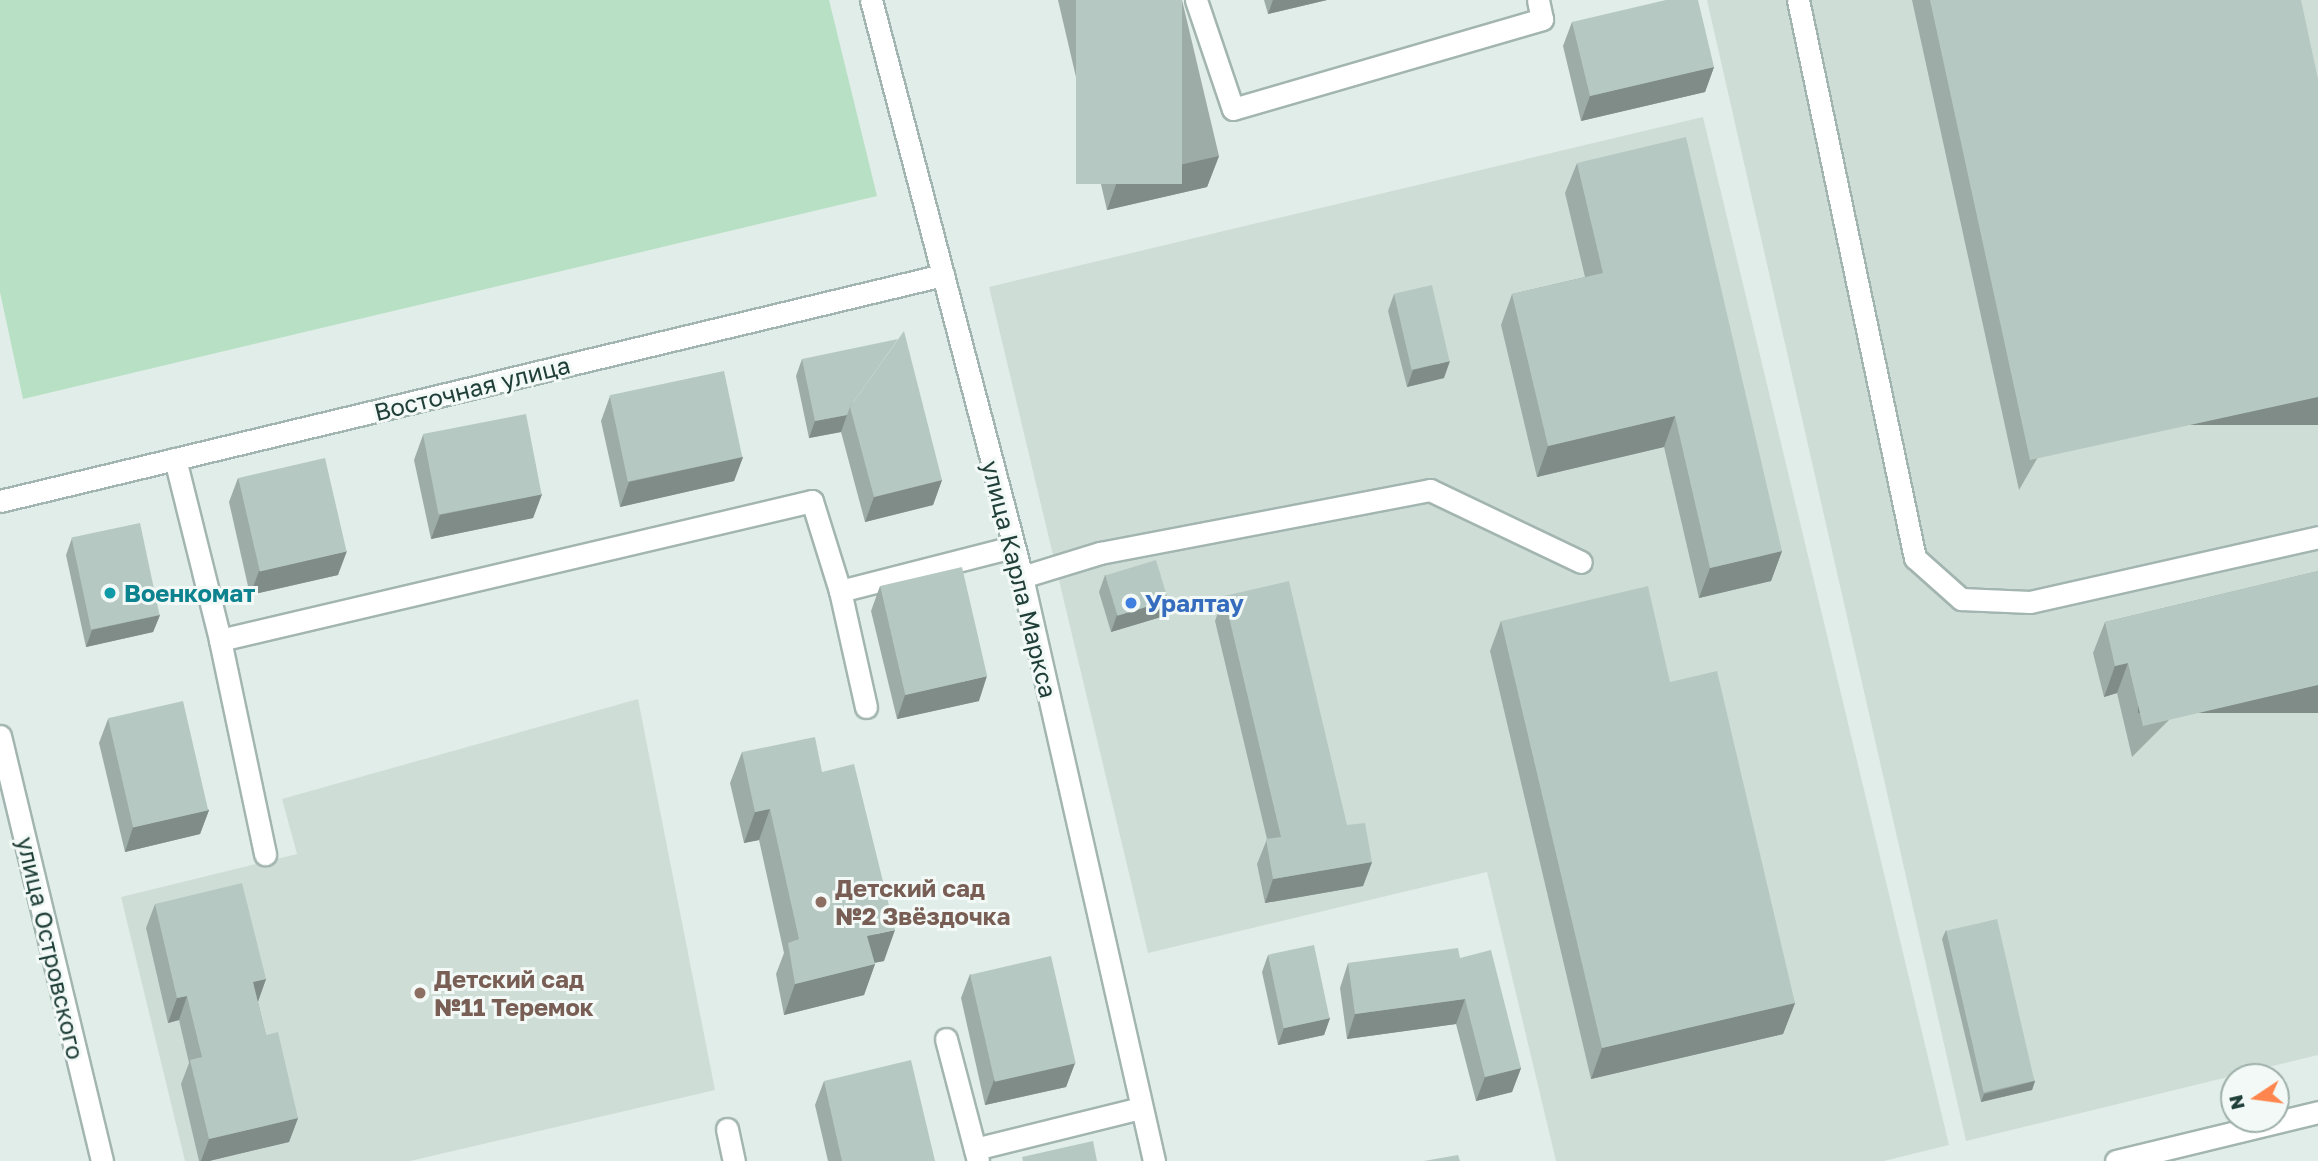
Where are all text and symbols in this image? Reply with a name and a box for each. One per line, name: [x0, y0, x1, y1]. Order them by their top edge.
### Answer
street label: Восточная улица: [371, 350, 573, 426]
street label: улица Карла Маркса: [977, 457, 1063, 701]
place label: Военкомат: [124, 579, 255, 607]
marker: Военкомат: [102, 585, 118, 601]
place label: Уралтау: [1145, 589, 1244, 617]
marker: Уралтау: [1123, 595, 1139, 611]
street label: улица Островского: [11, 834, 91, 1062]
place label: Детский сад №2 Звёздочка: [835, 874, 1010, 930]
marker: Детский сад №2 Звёздочка: [813, 894, 829, 910]
place label: Детский сад №11 Теремок: [434, 965, 594, 1021]
marker: Детский сад №11 Теремок: [412, 985, 428, 1001]
north arrow: [2220, 1063, 2290, 1133]
text: N: [2223, 1093, 2249, 1112]

